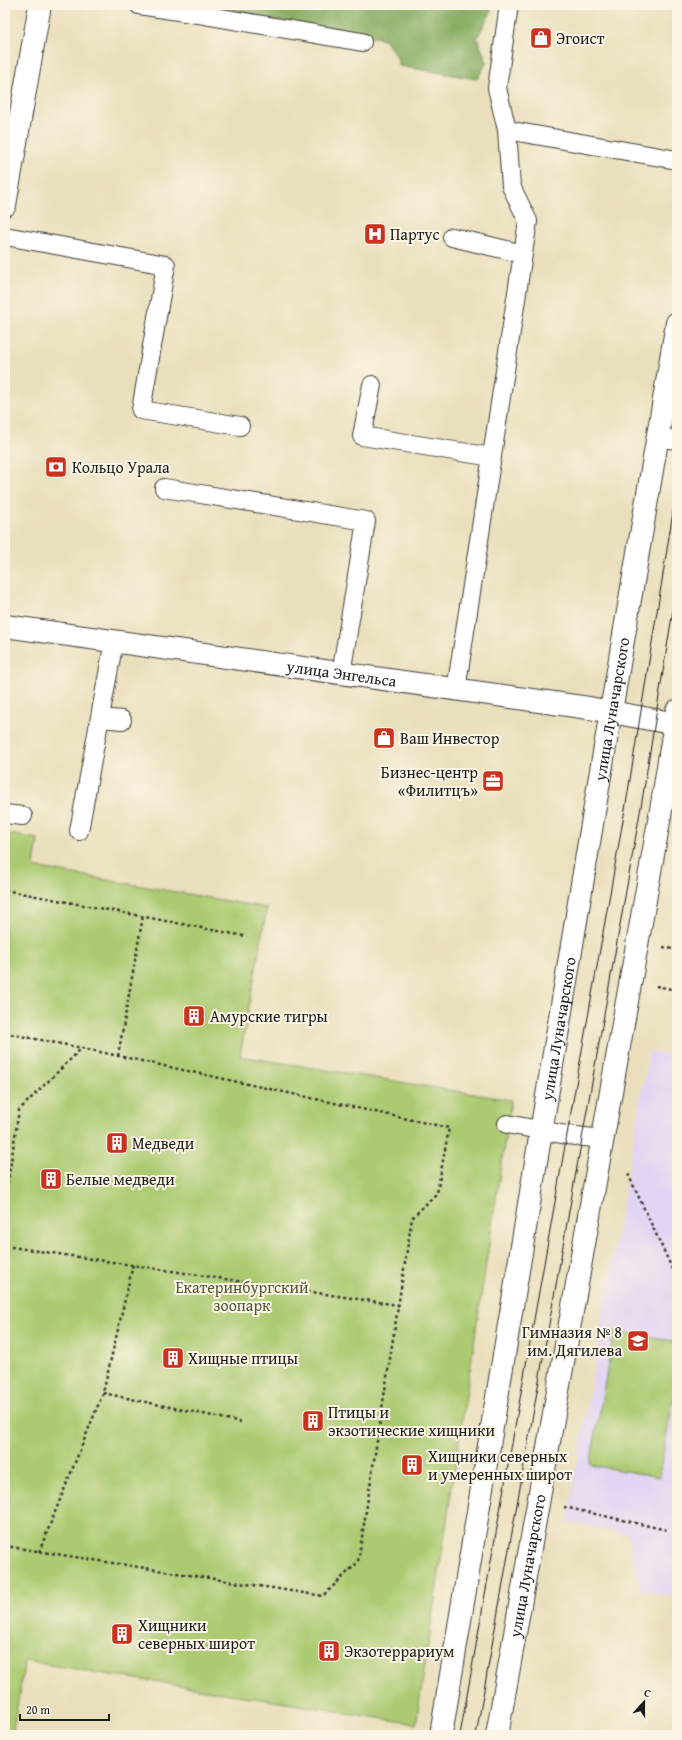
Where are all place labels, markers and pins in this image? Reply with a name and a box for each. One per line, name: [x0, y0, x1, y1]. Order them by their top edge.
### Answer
shop icon: Эгоист: [528, 25, 554, 51]
place label: Эгоист: [556, 26, 605, 50]
hospital icon: Партус: [362, 221, 388, 247]
place label: Партус: [390, 222, 440, 246]
bank icon: Кольцо Урала: [43, 454, 69, 480]
place label: Кольцо Урала: [72, 455, 170, 479]
shop icon: Ваш Инвестор: [371, 725, 397, 751]
place label: Ваш Инвестор: [400, 726, 500, 750]
place label: Бизнес-центр «Филитцъ»: [381, 760, 478, 802]
office icon: Бизнес-центр «Филитцъ»: [480, 768, 506, 794]
building icon: Амурские тигры: [181, 1003, 207, 1029]
place label: Амурские тигры: [210, 1004, 328, 1028]
building icon: Медведи: [104, 1130, 130, 1156]
place label: Медведи: [132, 1131, 195, 1155]
building icon: Белые медведи: [38, 1166, 64, 1192]
place label: Белые медведи: [66, 1167, 175, 1191]
place label: Гимназия № 8 им. Дягилева: [522, 1320, 622, 1362]
school or university icon: Гимназия № 8 им. Дягилева: [625, 1328, 651, 1354]
building icon: Хищные птицы: [160, 1345, 186, 1371]
place label: Хищные птицы: [188, 1346, 298, 1370]
place label: Птицы и экзотические хищники: [328, 1400, 495, 1442]
building icon: Птицы и экзотические хищники: [300, 1408, 326, 1434]
place label: Хищники северных и умеренных широт: [428, 1444, 572, 1486]
building icon: Хищники северных и умеренных широт: [399, 1452, 425, 1478]
place label: Хищники северных широт: [138, 1613, 255, 1655]
building icon: Хищники северных широт: [109, 1621, 135, 1647]
building icon: Экзотеррариум: [316, 1638, 342, 1664]
place label: Экзотеррариум: [344, 1639, 454, 1663]

